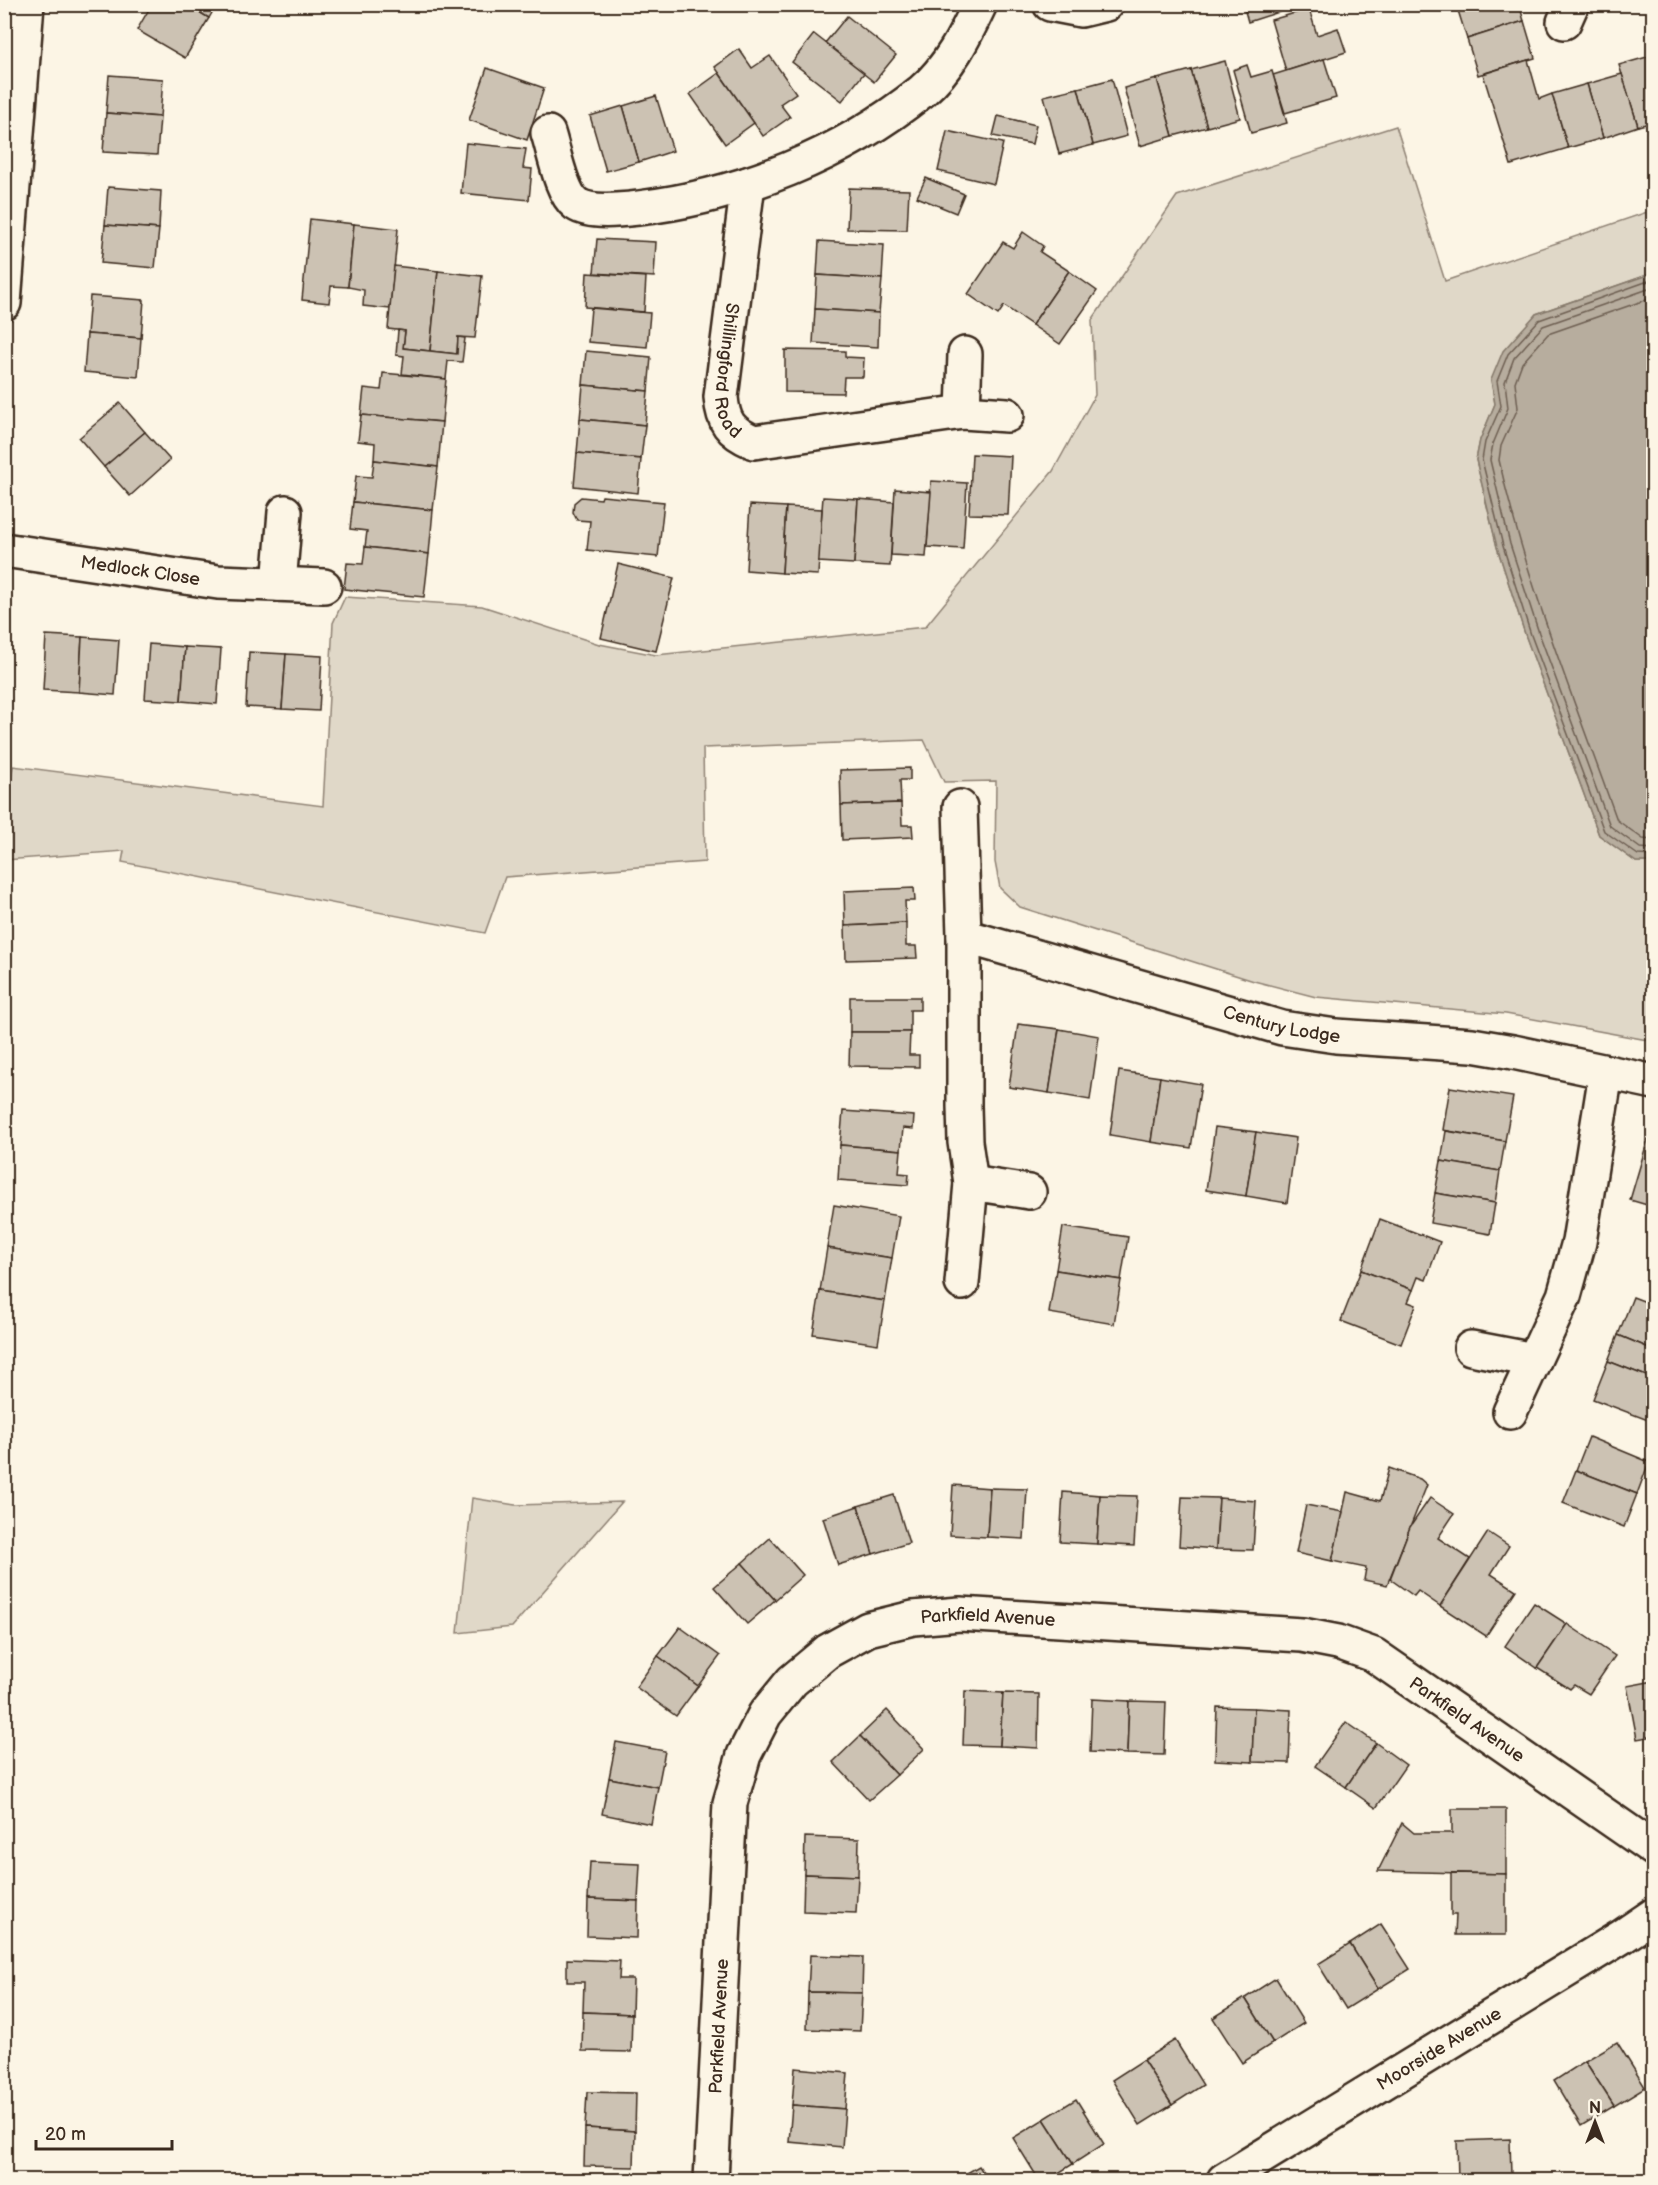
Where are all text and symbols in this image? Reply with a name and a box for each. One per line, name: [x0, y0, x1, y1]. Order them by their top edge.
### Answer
street label: Shillingford Road: [710, 302, 745, 443]
street label: Medlock Close: [79, 552, 202, 590]
street label: Century Lodge: [1220, 1001, 1342, 1048]
street label: Parkfield Avenue: [920, 1604, 1056, 1631]
street label: Parkfield Avenue: [1405, 1673, 1529, 1767]
street label: Parkfield Avenue: [705, 1958, 733, 2094]
street label: Moorside Avenue: [1373, 2003, 1506, 2095]
north arrow: [1565, 2092, 1625, 2152]
text: N: [1589, 2099, 1601, 2118]
scale bar: [36, 2113, 172, 2151]
text: 20 m: [45, 2124, 86, 2145]

